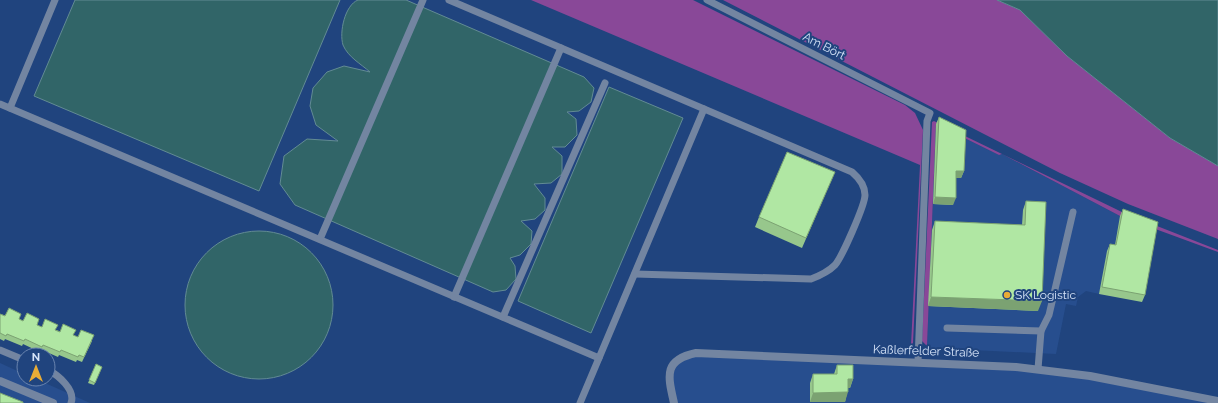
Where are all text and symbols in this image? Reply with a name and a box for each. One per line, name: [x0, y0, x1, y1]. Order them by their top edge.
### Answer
street label: Am Bört: [801, 29, 847, 63]
place label: SK Logistic: [1015, 288, 1076, 302]
marker: SK Logistic: [1002, 290, 1012, 300]
street label: Kaßlerfelder Straße: [873, 342, 979, 360]
north arrow: [16, 347, 56, 387]
text: N: [32, 351, 40, 364]

